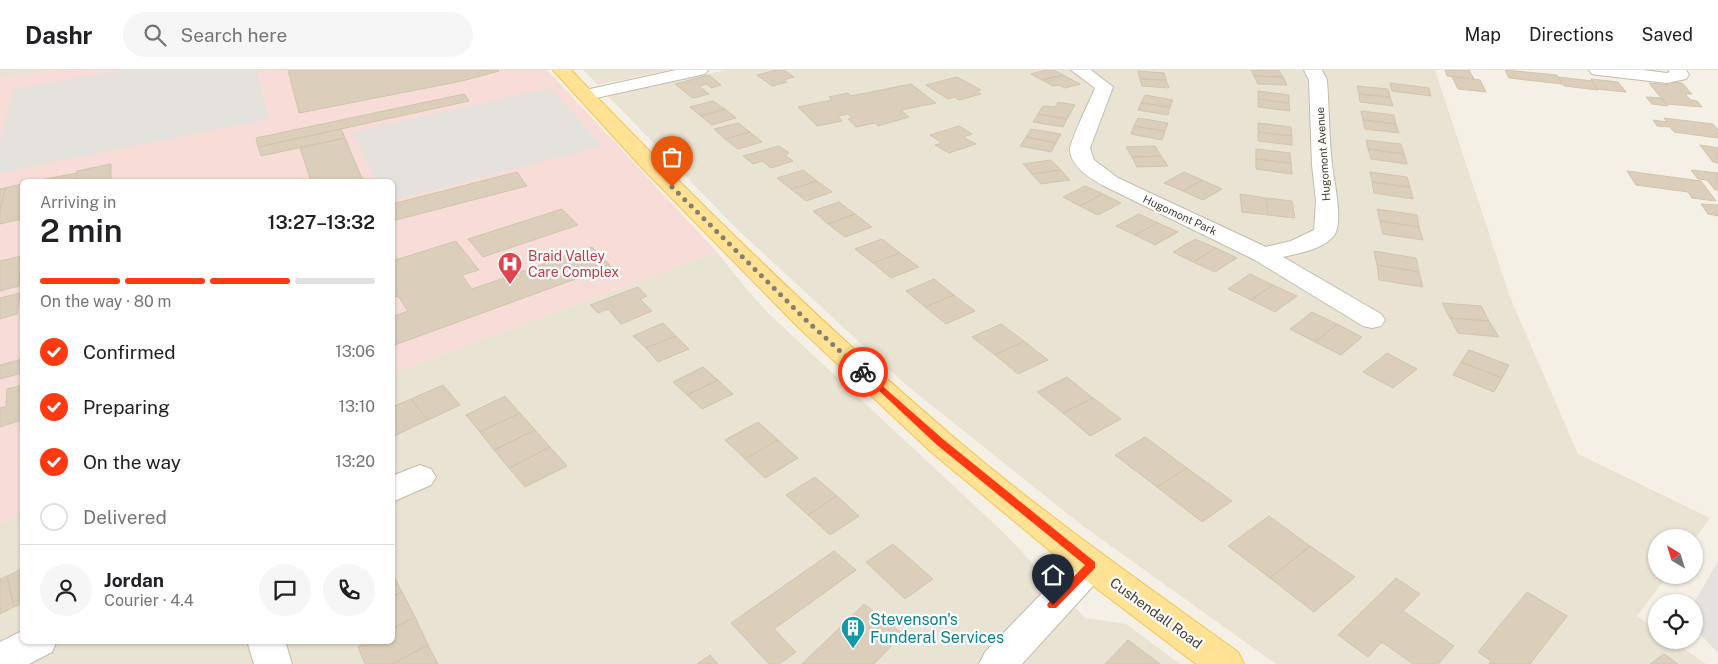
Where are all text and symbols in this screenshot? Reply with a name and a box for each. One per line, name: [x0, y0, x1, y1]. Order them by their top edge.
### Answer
search box: [123, 12, 473, 57]
text: Dashr: [25, 21, 93, 49]
icon: search: [141, 21, 169, 49]
text: Search here: [181, 24, 287, 46]
text: Map: [1464, 24, 1501, 45]
text: Directions: [1529, 24, 1614, 45]
text: Saved: [1642, 24, 1693, 45]
street label: Hugomont Avenue: [1314, 107, 1332, 201]
pin: [651, 136, 693, 187]
icon: bag: [658, 143, 686, 171]
text: Arriving in: [40, 193, 116, 212]
street label: Hugomont Park: [1141, 193, 1219, 237]
text: 13:27–13:32: [268, 211, 375, 233]
text: 2 min: [40, 212, 123, 249]
place label: Braid Valley Care Complex: [528, 248, 619, 280]
hospital icon: Braid Valley Care Complex: [497, 251, 523, 285]
text: On the way · 80 m: [40, 292, 171, 311]
icon: check: [40, 338, 68, 366]
text: Confirmed: [83, 341, 176, 363]
text: 13:06: [335, 342, 375, 361]
courier: [838, 347, 888, 397]
icon: bike: [849, 358, 877, 386]
icon: check: [40, 393, 68, 421]
text: Preparing: [83, 396, 170, 418]
text: 13:10: [338, 397, 375, 416]
icon: check: [40, 448, 68, 476]
text: On the way: [83, 451, 181, 473]
text: 13:20: [335, 452, 375, 471]
text: Delivered: [83, 506, 167, 528]
north arrow: [1648, 529, 1702, 584]
map controls: [1648, 529, 1703, 649]
pin: [1032, 554, 1074, 605]
icon: home: [1039, 561, 1067, 589]
button: person: [40, 564, 92, 616]
button: chat: [259, 564, 311, 616]
button: phone: [323, 564, 375, 616]
text: Jordan: [104, 569, 164, 591]
street label: Cushendall Road: [1107, 574, 1205, 652]
text: Courier · 4.4: [104, 591, 194, 610]
button: locate: [1648, 594, 1703, 649]
place label: Stevenson's Funderal Services: [870, 610, 1004, 647]
building icon: Stevenson's Funderal Services: [840, 615, 866, 649]

